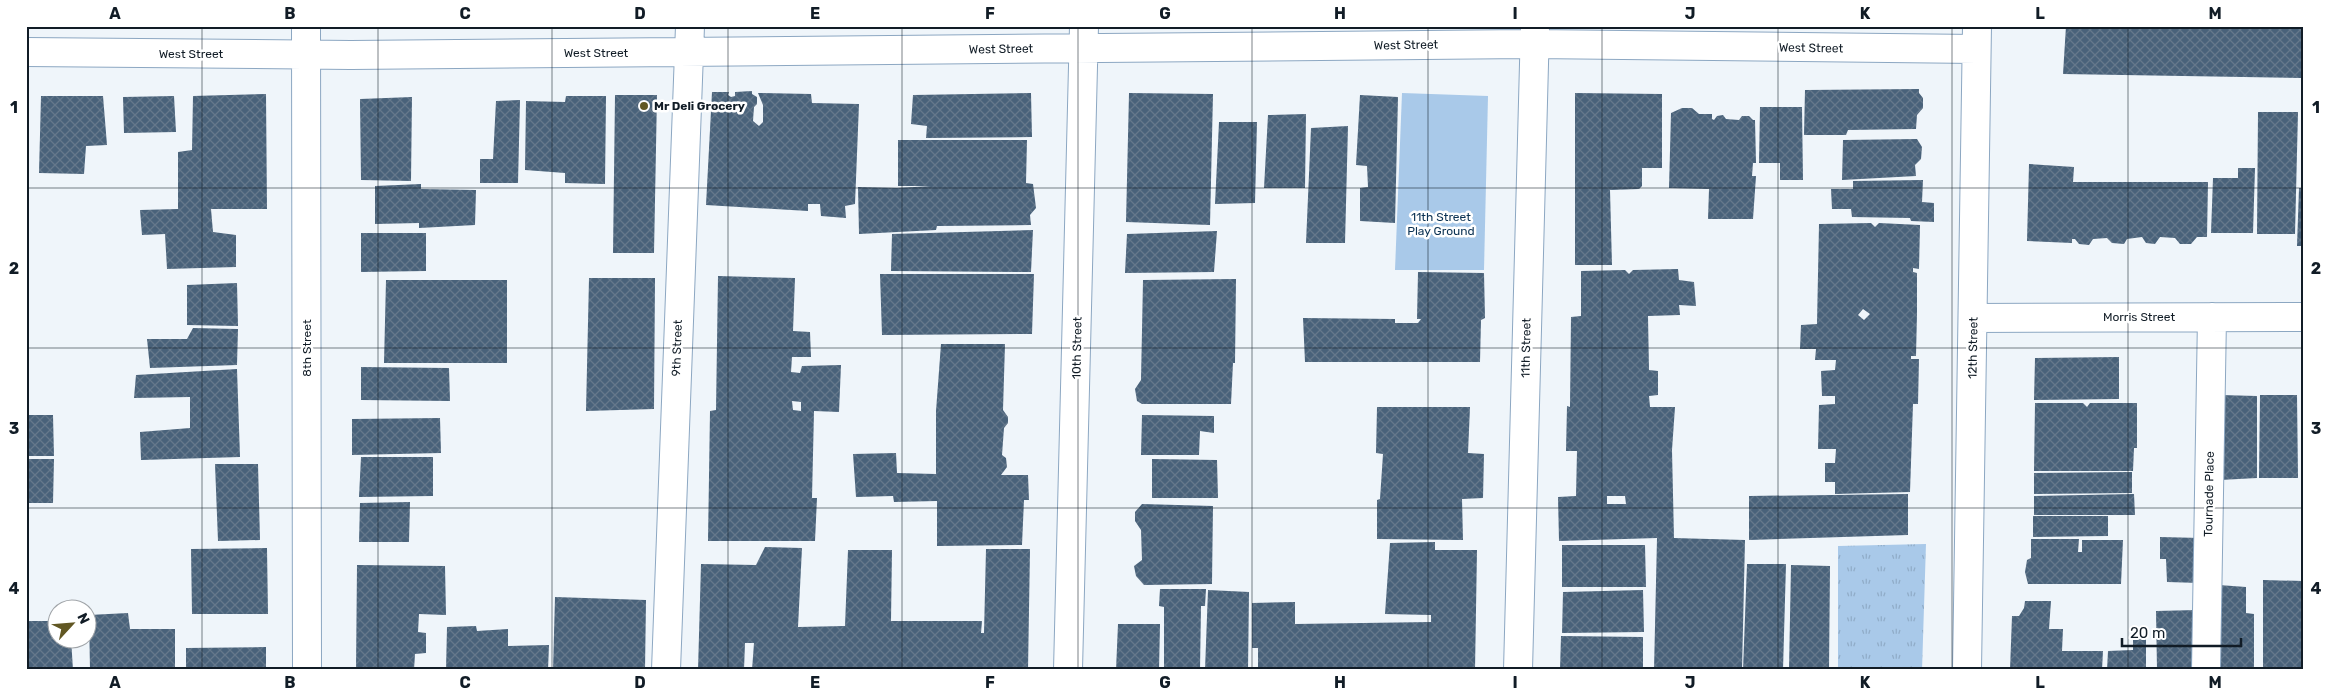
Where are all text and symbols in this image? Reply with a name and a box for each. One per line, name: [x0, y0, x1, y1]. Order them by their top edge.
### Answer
text: A: [109, 4, 121, 23]
text: B: [284, 4, 296, 23]
text: C: [459, 4, 471, 23]
text: D: [634, 4, 646, 23]
text: E: [810, 4, 820, 23]
text: F: [985, 4, 995, 23]
text: G: [1159, 4, 1171, 23]
text: H: [1334, 4, 1346, 23]
text: I: [1512, 4, 1518, 23]
text: J: [1685, 4, 1695, 23]
text: K: [1860, 4, 1871, 23]
text: L: [2035, 4, 2045, 23]
text: M: [2208, 4, 2222, 23]
street label: West Street: [1374, 37, 1439, 53]
street label: West Street: [1779, 40, 1844, 56]
street label: West Street: [969, 41, 1034, 57]
street label: West Street: [564, 46, 629, 60]
street label: West Street: [159, 47, 224, 61]
text: 1: [10, 98, 18, 117]
text: 1: [2312, 98, 2320, 117]
place label: Mr Deli Grocery: [654, 99, 745, 113]
marker: Mr Deli Grocery: [638, 100, 650, 112]
park label: 11th Street Play Ground: [1407, 210, 1475, 238]
text: 2: [9, 259, 19, 278]
text: 2: [2311, 259, 2321, 278]
street label: Morris Street: [2103, 310, 2175, 324]
street label: 10th Street: [1069, 316, 1085, 379]
street label: 12th Street: [1965, 317, 1981, 379]
street label: 11th Street: [1518, 318, 1534, 378]
street label: 8th Street: [300, 319, 314, 377]
street label: 9th Street: [669, 319, 685, 377]
text: 3: [9, 419, 19, 438]
text: 3: [2311, 419, 2321, 438]
street label: Tournade Place: [2201, 451, 2217, 537]
text: 4: [9, 579, 20, 598]
text: 4: [2311, 579, 2322, 598]
north arrow: [48, 598, 98, 648]
text: N: [73, 610, 93, 627]
scale bar: [2122, 616, 2241, 648]
text: 20 m: [2130, 624, 2165, 642]
text: A: [109, 673, 121, 692]
text: B: [284, 673, 296, 692]
text: C: [459, 673, 471, 692]
text: D: [634, 673, 646, 692]
text: E: [810, 673, 820, 692]
text: F: [985, 673, 995, 692]
text: G: [1159, 673, 1171, 692]
text: H: [1334, 673, 1346, 692]
text: I: [1512, 673, 1518, 692]
text: J: [1685, 673, 1695, 692]
text: K: [1860, 673, 1871, 692]
text: L: [2035, 673, 2045, 692]
text: M: [2208, 673, 2222, 692]

